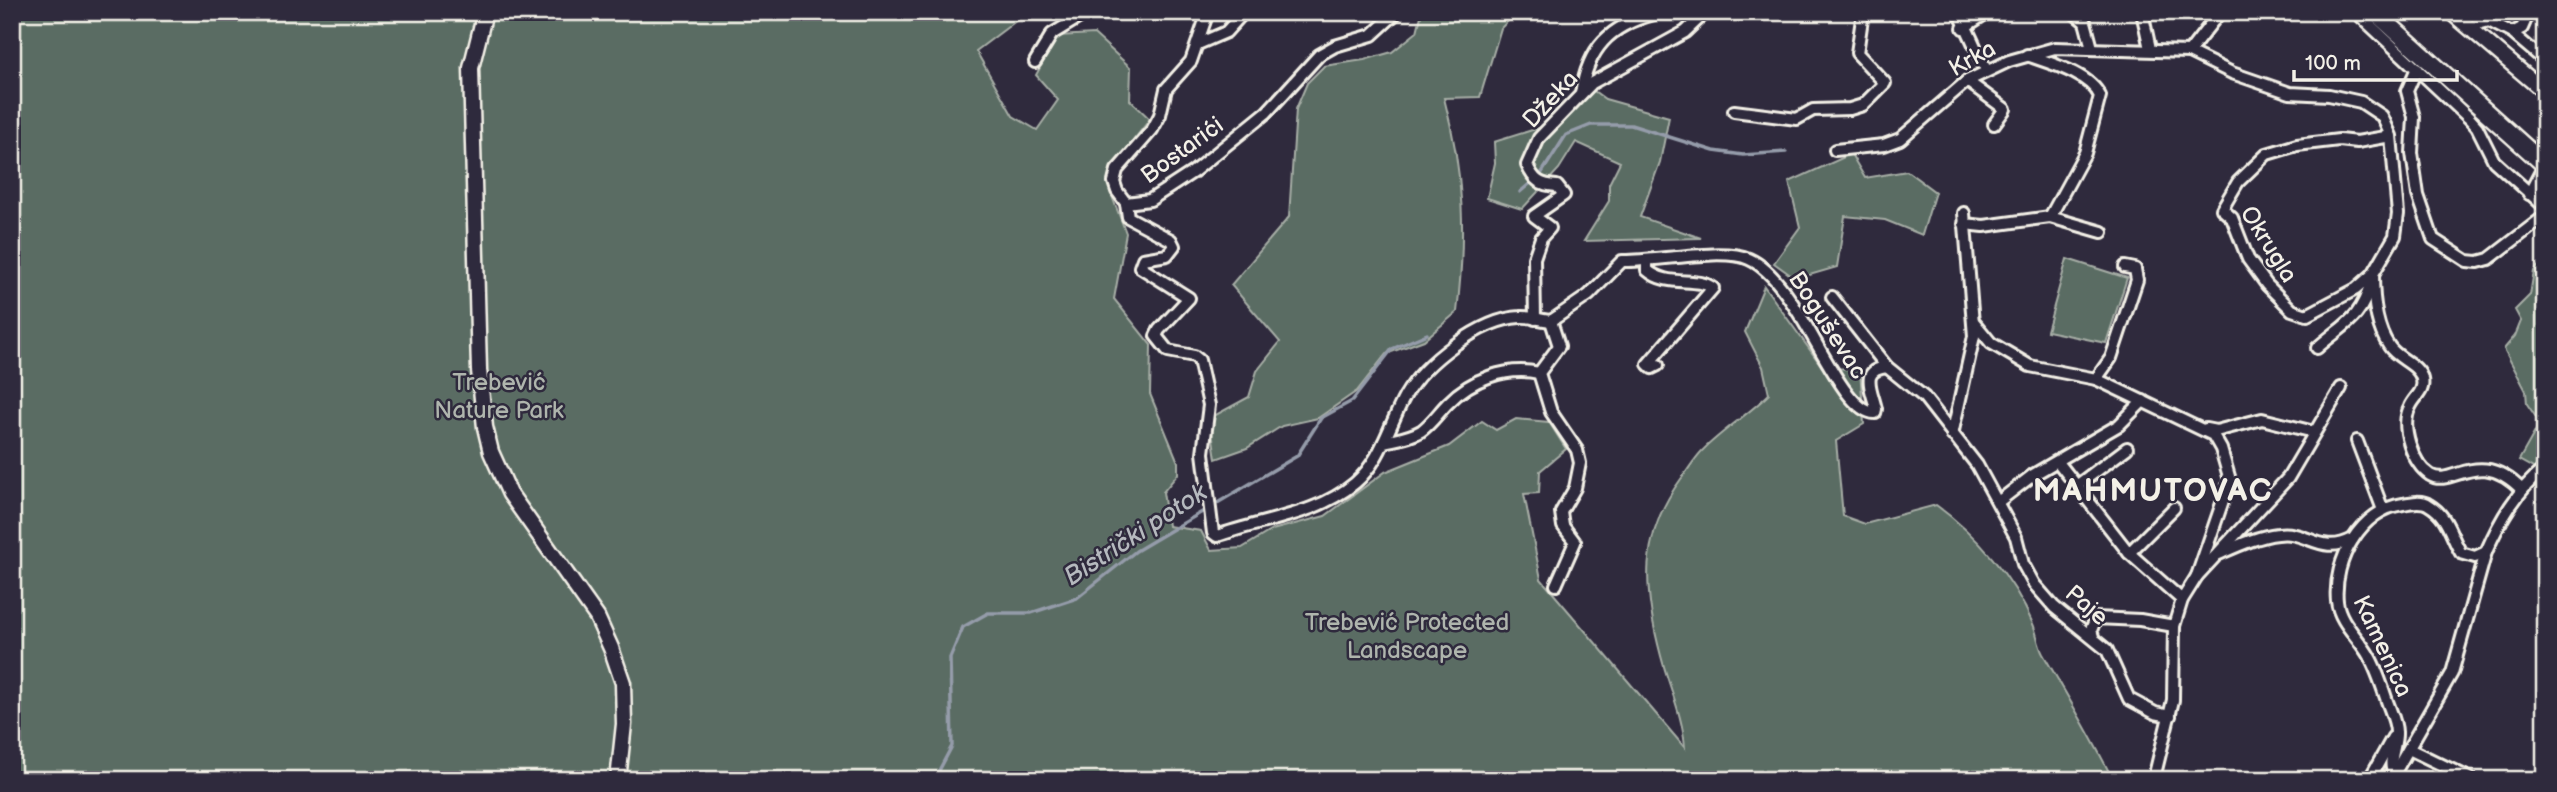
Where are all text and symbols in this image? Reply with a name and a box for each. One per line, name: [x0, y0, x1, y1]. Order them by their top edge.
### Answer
street label: Krka: [1944, 34, 2001, 83]
scale bar: [2294, 38, 2457, 82]
text: 100 m: [2305, 51, 2361, 76]
street label: Džeka: [1517, 65, 1584, 134]
street label: Bostarići: [1135, 111, 1229, 190]
street label: Okrugla: [2234, 201, 2303, 288]
street label: Boguševac: [1782, 266, 1873, 384]
park label: Trebević Nature Park: [434, 368, 564, 425]
district label: MAHMUTOVAC: [2033, 472, 2273, 511]
water label: Bistrički potok: [1059, 477, 1214, 593]
street label: Paje: [2059, 579, 2114, 632]
street label: Kamenica: [2347, 591, 2419, 701]
park label: Trebević Protected Landscape: [1305, 608, 1509, 665]

